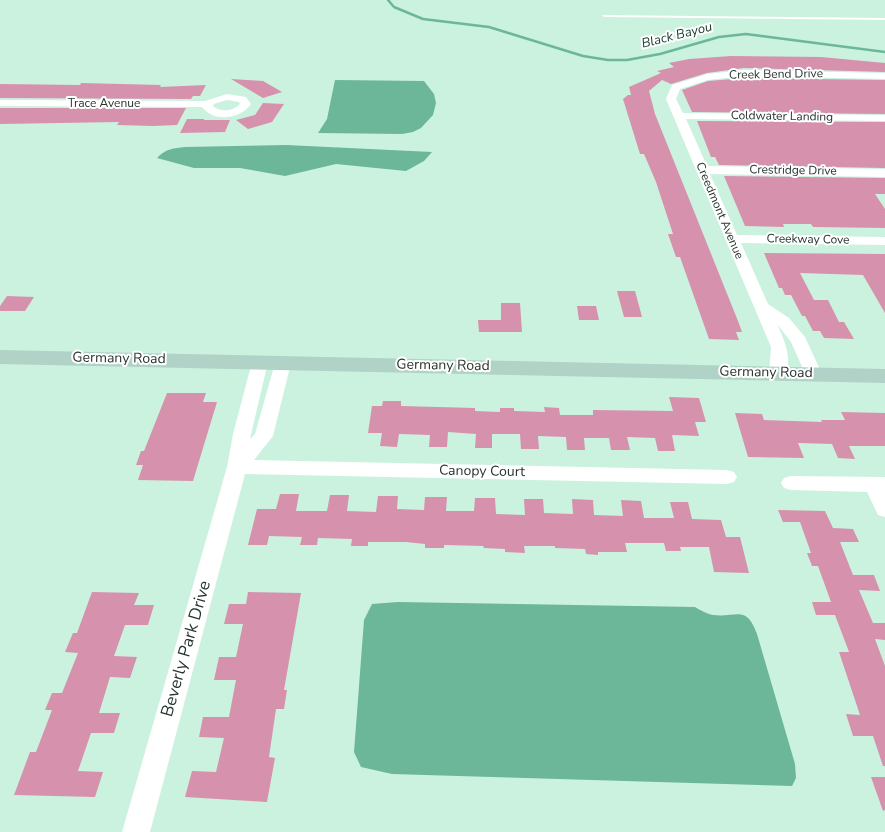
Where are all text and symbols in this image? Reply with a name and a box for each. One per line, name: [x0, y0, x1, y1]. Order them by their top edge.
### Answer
water label: Black Bayou: [640, 20, 714, 52]
street label: Creek Bend Drive: [729, 67, 823, 83]
street label: Trace Avenue: [68, 97, 140, 111]
street label: Coldwater Landing: [731, 109, 833, 125]
street label: Creedmont Avenue: [692, 160, 746, 262]
street label: Crestridge Drive: [749, 163, 837, 179]
street label: Creekway Cove: [766, 232, 850, 248]
street label: Germany Road: [72, 350, 166, 368]
street label: Germany Road: [396, 357, 490, 375]
street label: Germany Road: [719, 364, 813, 382]
street label: Canopy Court: [439, 463, 525, 481]
street label: Beverly Park Drive: [158, 579, 216, 719]

